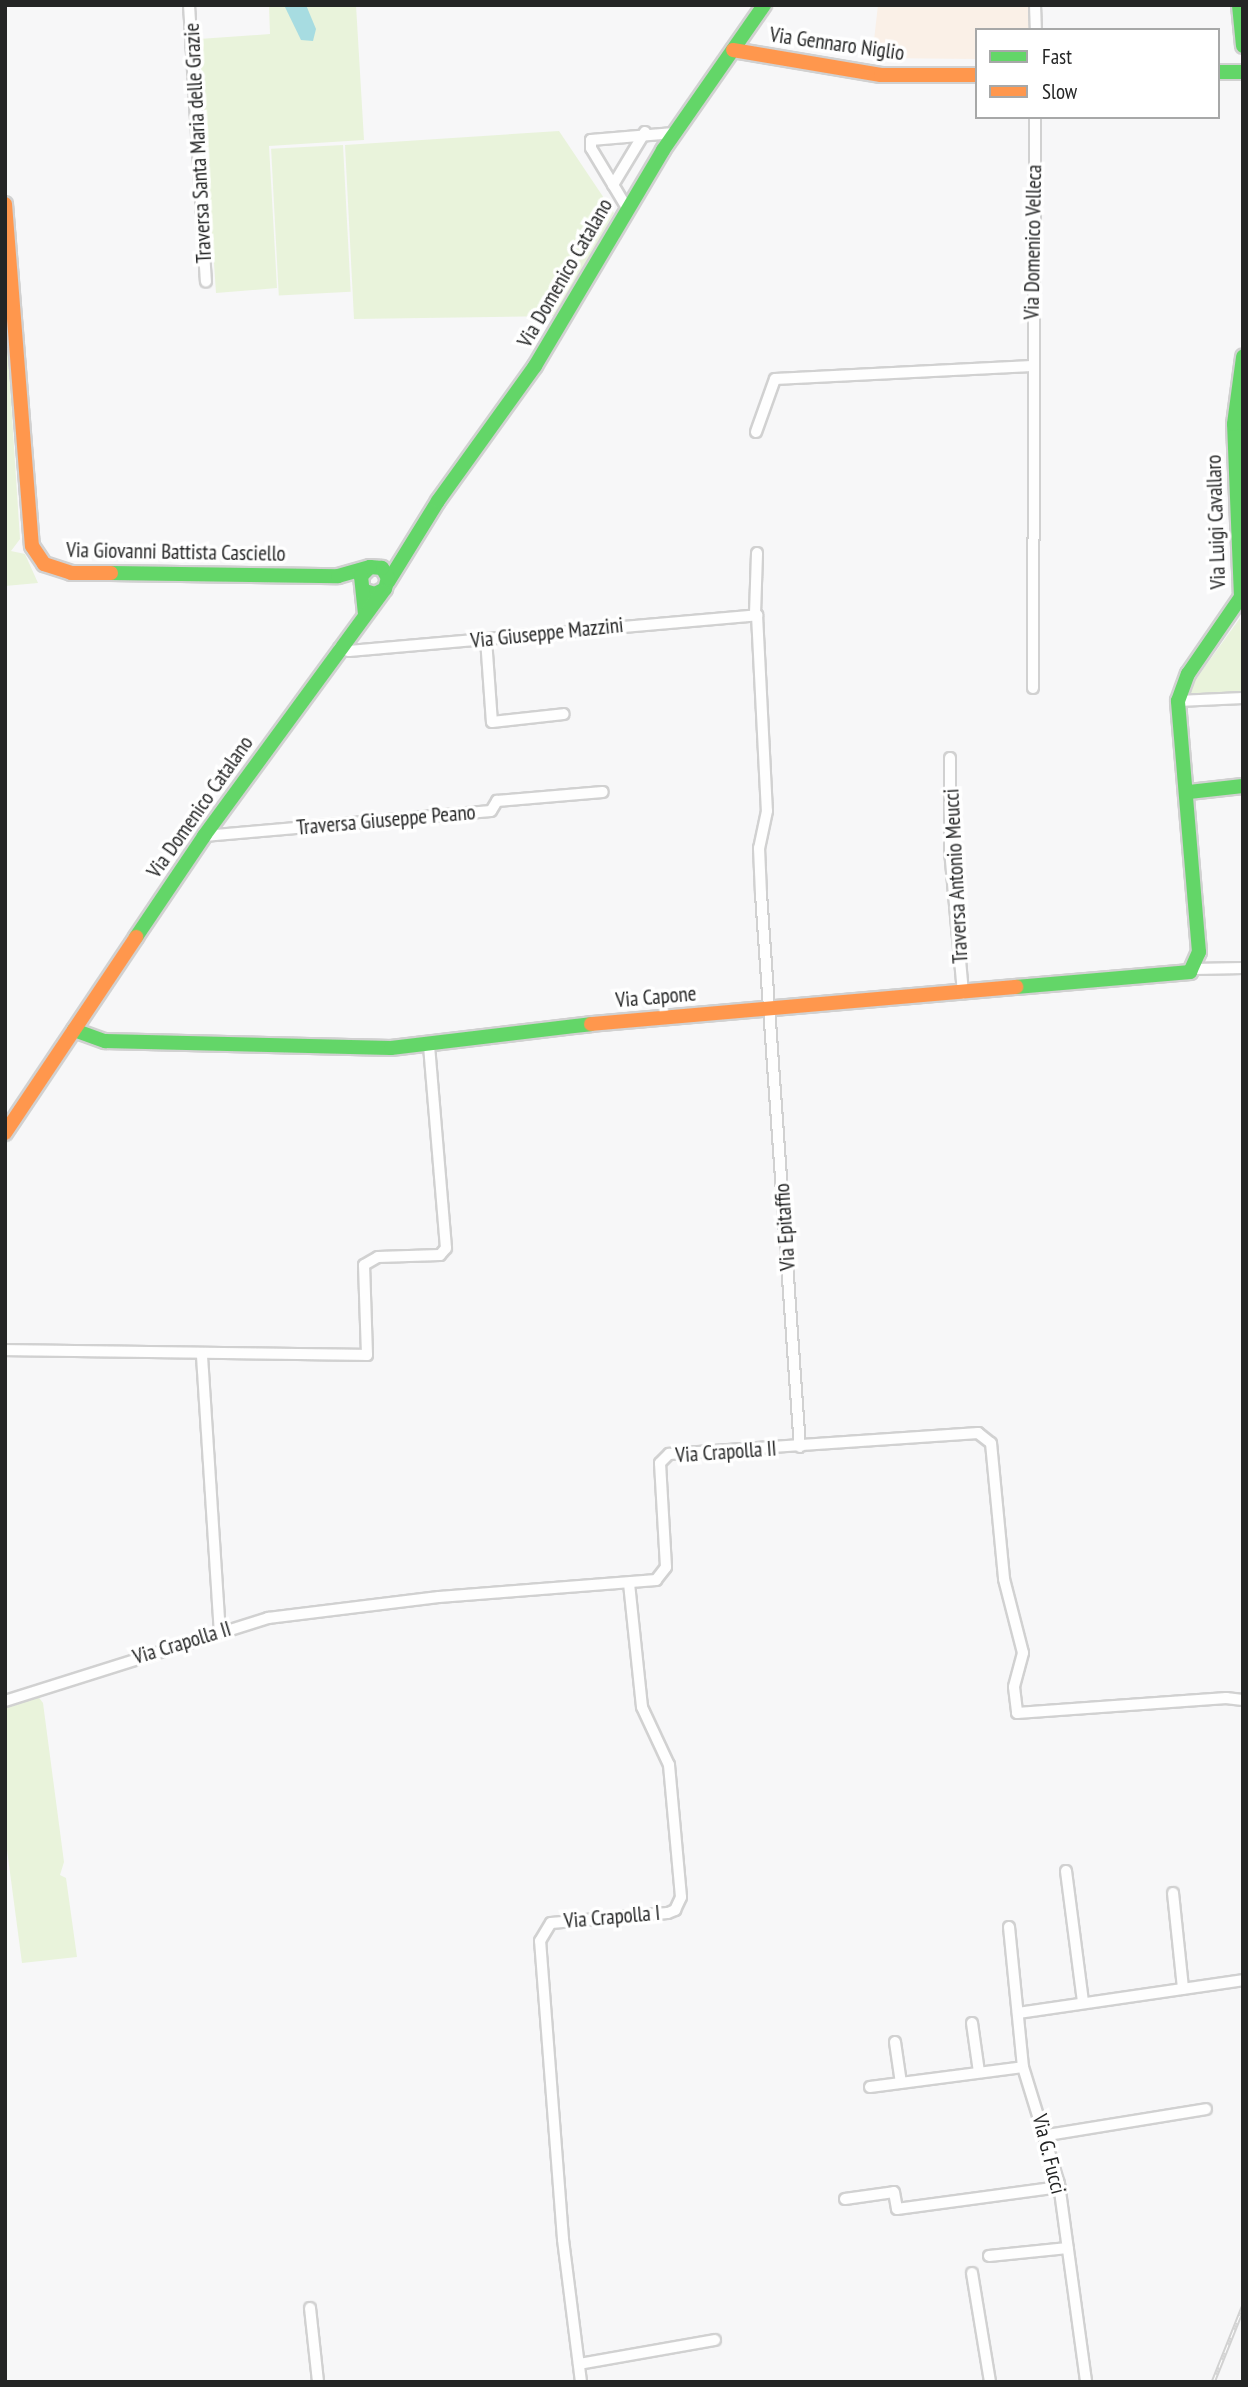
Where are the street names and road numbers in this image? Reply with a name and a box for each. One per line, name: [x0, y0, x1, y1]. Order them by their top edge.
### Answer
street label: Traversa Santa Maria delle Grazie: [179, 22, 217, 264]
street label: Via Gennaro Niglio: [768, 22, 906, 66]
street label: Via Domenico Velleca: [1019, 164, 1047, 320]
street label: Via Domenico Catalano: [512, 194, 618, 352]
street label: Via Luigi Cavallaro: [1201, 454, 1231, 590]
street label: Via Giovanni Battista Casciello: [66, 537, 286, 567]
street label: Via Giuseppe Mazzini: [469, 612, 625, 654]
street label: Via Domenico Catalano: [142, 731, 258, 883]
street label: Traversa Antonio Meucci: [939, 788, 973, 964]
street label: Traversa Giuseppe Peano: [295, 800, 477, 840]
street label: Via Capone: [615, 981, 697, 1013]
street label: Via Epitaffio: [769, 1182, 801, 1272]
street label: Via Crapolla II: [675, 1436, 777, 1468]
street label: Via Crapolla II: [130, 1616, 234, 1670]
street label: Via Crapolla I: [563, 1900, 661, 1934]
street label: Via G. Fucci: [1027, 2111, 1071, 2197]

